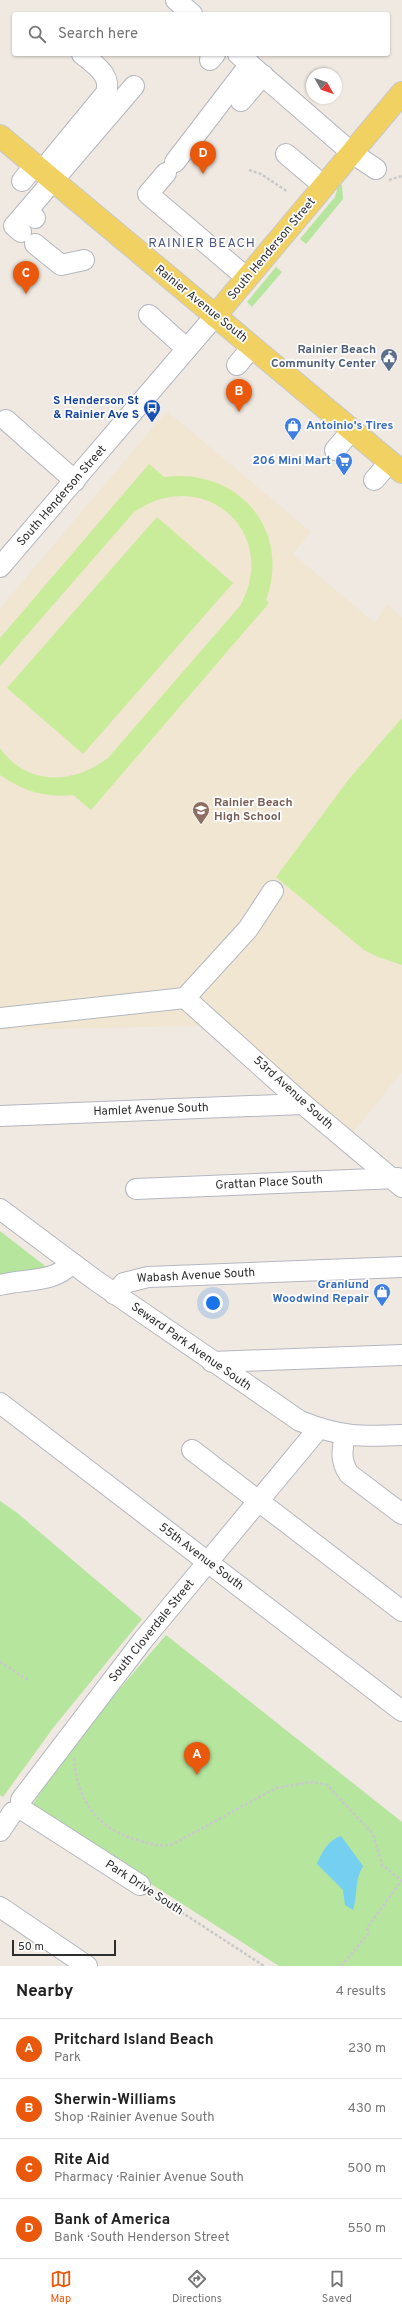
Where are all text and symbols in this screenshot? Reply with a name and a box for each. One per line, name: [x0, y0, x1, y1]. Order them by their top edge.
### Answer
search box: [12, 12, 390, 56]
icon: search: [26, 23, 48, 45]
text: Search here: [58, 25, 138, 44]
north arrow: [306, 68, 342, 104]
pin: D: [190, 141, 216, 174]
street label: South Henderson Street: [224, 195, 320, 303]
district label: RAINIER BEACH: [148, 236, 256, 252]
pin: C: [13, 261, 39, 294]
street label: Rainier Avenue South: [151, 262, 251, 346]
place label: Rainier Beach Community Center: [271, 342, 376, 372]
public building icon: Rainier Beach Community Center: [379, 347, 399, 372]
pin: B: [226, 379, 252, 412]
place label: S Henderson St & Rainier Ave S: [53, 393, 139, 423]
bus stop icon: S Henderson St & Rainier Ave S: [142, 398, 162, 423]
shop icon: Antoinio's Tires: [283, 416, 303, 441]
place label: Antoinio's Tires: [306, 418, 393, 434]
street label: South Henderson Street: [14, 442, 110, 550]
supermarket icon: 206 Mini Mart: [334, 451, 354, 476]
place label: 206 Mini Mart: [253, 453, 331, 469]
place label: Rainier Beach High School: [214, 795, 293, 825]
school or university icon: Rainier Beach High School: [191, 800, 211, 825]
street label: 53rd Avenue South: [250, 1053, 336, 1133]
street label: Hamlet Avenue South: [93, 1100, 209, 1120]
street label: Grattan Place South: [215, 1172, 323, 1194]
street label: Wabash Avenue South: [136, 1265, 256, 1287]
place label: Granlund Woodwind Repair: [273, 1277, 369, 1307]
shop icon: Granlund Woodwind Repair: [372, 1282, 392, 1307]
your location: [203, 1293, 223, 1313]
street label: Seward Park Avenue South: [128, 1299, 254, 1395]
street label: 55th Avenue South: [155, 1520, 247, 1594]
street label: South Cloverdale Street: [106, 1576, 198, 1686]
pin: A: [184, 1742, 210, 1775]
street label: Park Drive South: [102, 1857, 186, 1919]
scale bar: [12, 1938, 116, 1957]
text: 50 m: [18, 1940, 44, 1954]
text: Nearby: [16, 1981, 73, 2003]
text: 4 results: [336, 1984, 386, 2000]
text: Pritchard Island Beach: [54, 2031, 214, 2050]
text: A: [24, 2041, 34, 2057]
text: 230 m: [348, 2041, 386, 2057]
text: Park: [54, 2050, 81, 2066]
text: Sherwin-Williams: [54, 2091, 176, 2110]
text: B: [25, 2101, 33, 2117]
text: 430 m: [348, 2101, 386, 2117]
text: Shop · Rainier Avenue South: [54, 2110, 215, 2126]
text: Rite Aid: [54, 2151, 110, 2170]
text: C: [25, 2161, 33, 2177]
text: 500 m: [347, 2161, 386, 2177]
text: Pharmacy · Rainier Avenue South: [54, 2170, 244, 2186]
text: Bank of America: [54, 2211, 170, 2230]
text: D: [24, 2221, 34, 2237]
text: 550 m: [347, 2221, 386, 2237]
text: Bank · South Henderson Street: [54, 2230, 230, 2246]
tab: Map: [50, 2268, 72, 2306]
tab: Directions: [172, 2268, 222, 2306]
tab: Saved: [322, 2268, 352, 2306]

